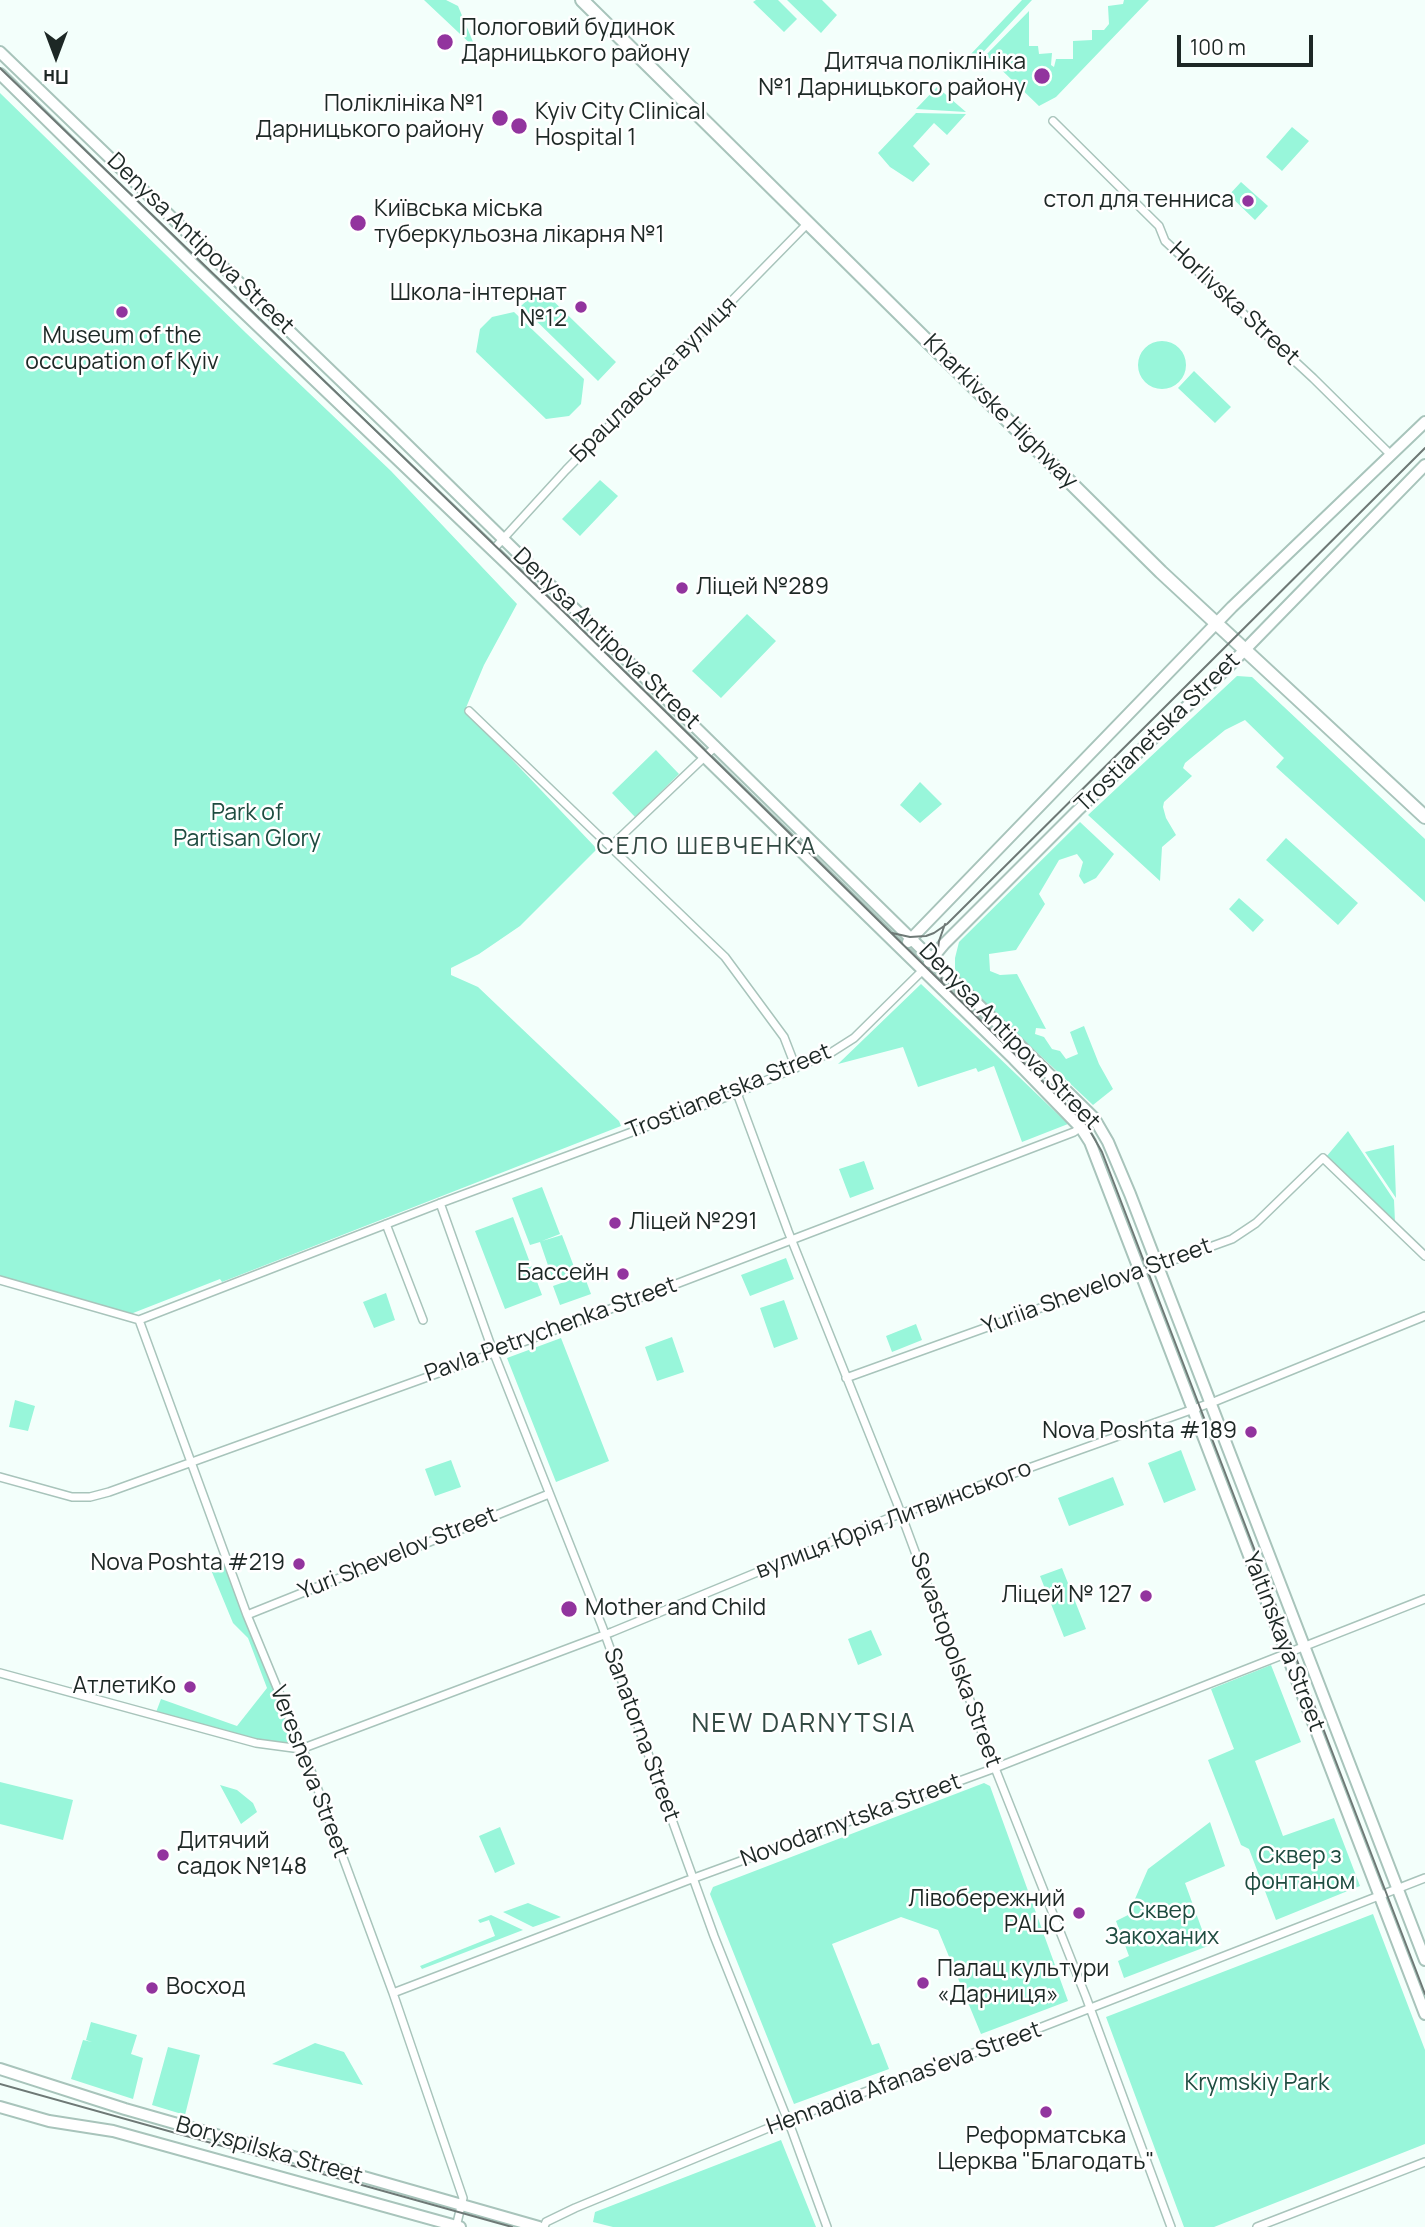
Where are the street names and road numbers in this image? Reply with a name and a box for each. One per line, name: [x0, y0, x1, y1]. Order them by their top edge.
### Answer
street label: Denysa Antipova Street: [101, 148, 299, 340]
street label: Horlivska Street: [1163, 237, 1305, 371]
street label: Брацлавська вулиця: [565, 291, 743, 469]
street label: Kharkivske Highway: [917, 329, 1083, 495]
street label: Denysa Antipova Street: [507, 543, 705, 735]
street label: Trostianetska Street: [1070, 647, 1246, 819]
street label: Denysa Antipova Street: [913, 938, 1105, 1136]
street label: Trostianetska Street: [623, 1038, 835, 1146]
street label: Yuriia Shevelova Street: [979, 1233, 1215, 1341]
street label: Pavla Petrychenka Street: [421, 1272, 681, 1388]
street label: вулиця Юрія Литвинського: [752, 1455, 1036, 1585]
street label: Yuri Shevelov Street: [295, 1502, 501, 1606]
street label: Sevastopolska Street: [903, 1549, 1007, 1771]
street label: Yaltinskaya Street: [1236, 1549, 1330, 1735]
street label: Sanatorna Street: [597, 1644, 685, 1826]
street label: Veresneva Street: [264, 1682, 354, 1862]
street label: Novodarnytska Street: [737, 1768, 965, 1874]
street label: Hennadia Afanas'eva Street: [763, 2016, 1045, 2142]
street label: Boryspilska Street: [173, 2111, 365, 2191]

